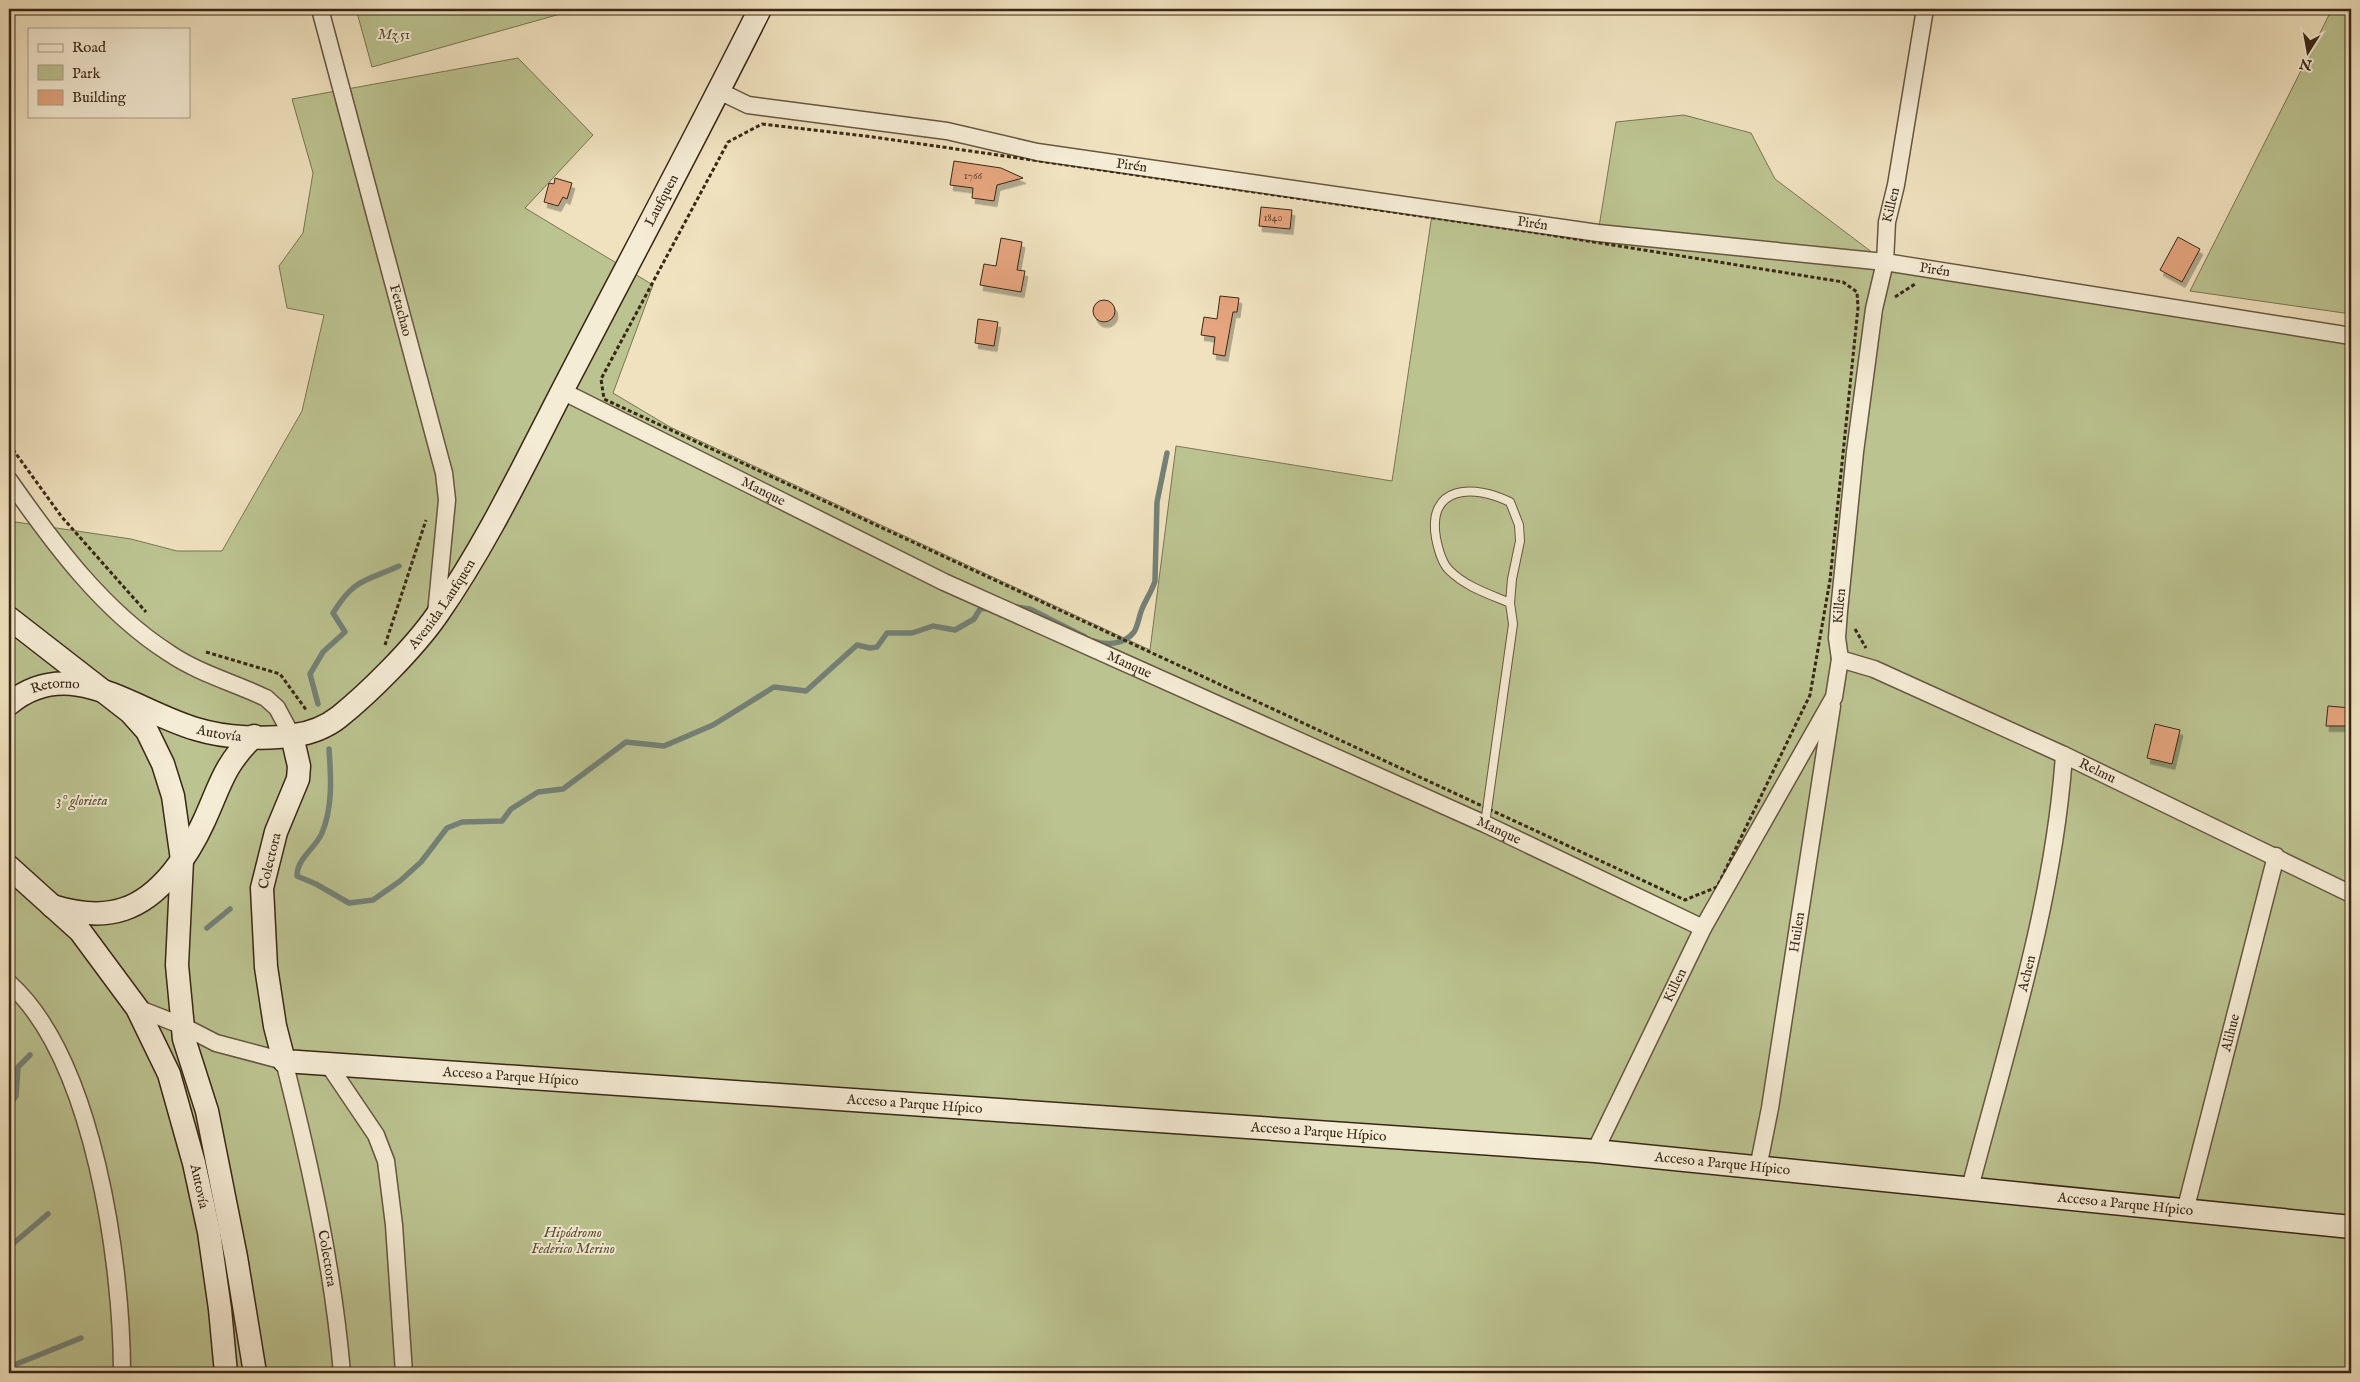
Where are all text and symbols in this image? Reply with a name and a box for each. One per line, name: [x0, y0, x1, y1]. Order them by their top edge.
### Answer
park label: Mz 51: [378, 26, 410, 44]
legend: [28, 28, 190, 118]
north arrow: [2282, 28, 2332, 78]
text: Road: [72, 38, 107, 57]
text: N: [2298, 54, 2314, 74]
text: Park: [72, 64, 102, 83]
text: Building: [72, 88, 127, 107]
street label: Pirén: [1115, 155, 1149, 177]
house number: 1766: [964, 169, 983, 183]
street label: Laufquen: [641, 171, 683, 230]
street label: Killen: [1878, 185, 1904, 224]
house number: 1840: [1263, 211, 1283, 225]
street label: Pirén: [1516, 212, 1550, 235]
street label: Pirén: [1918, 259, 1952, 281]
street label: Fetachao: [385, 282, 416, 339]
street label: Manque: [738, 473, 789, 511]
street label: Avenida Laufquen: [404, 555, 480, 654]
street label: Killen: [1829, 587, 1850, 624]
street label: Manque: [1104, 647, 1155, 683]
street label: Retorno: [28, 674, 81, 698]
street label: Autovía: [194, 720, 243, 746]
street label: Relmu: [2076, 755, 2119, 788]
park label: 3º glorieta: [56, 792, 108, 811]
street label: Manque: [1474, 812, 1525, 849]
street label: Colectora: [254, 830, 286, 891]
street label: Huilen: [1785, 910, 1809, 954]
street label: Achen: [2014, 953, 2040, 994]
street label: Killen: [1659, 965, 1691, 1005]
street label: Alihue: [2217, 1012, 2244, 1054]
street label: Acceso a Parque Hípico: [441, 1063, 580, 1090]
street label: Acceso a Parque Hípico: [845, 1091, 984, 1118]
street label: Acceso a Parque Hípico: [1249, 1118, 1388, 1146]
street label: Acceso a Parque Hípico: [1653, 1148, 1791, 1180]
street label: Autovía: [185, 1161, 213, 1211]
street label: Acceso a Parque Hípico: [2056, 1188, 2194, 1220]
park label: Hipódromo Federico Merino: [531, 1224, 615, 1258]
street label: Colectora: [313, 1229, 341, 1289]

